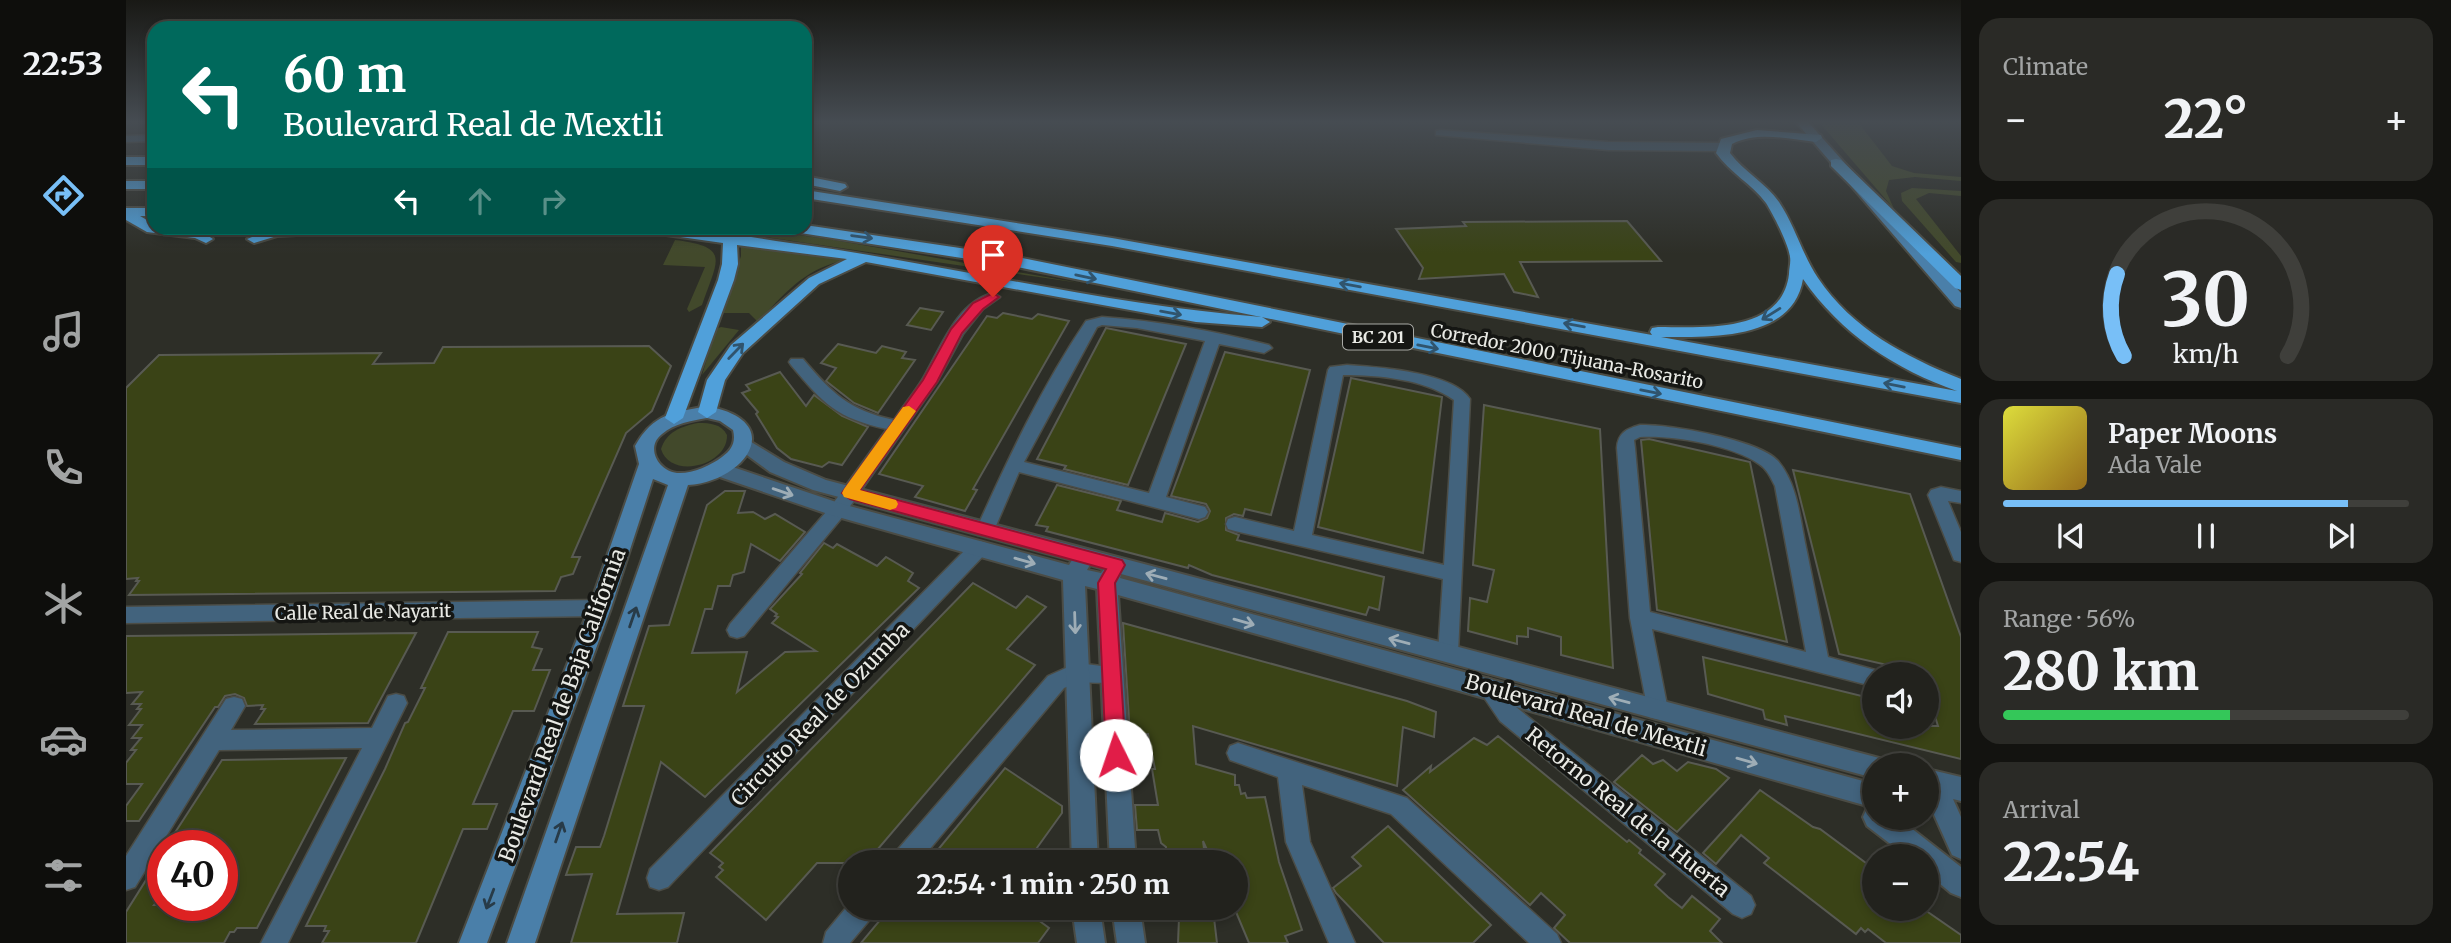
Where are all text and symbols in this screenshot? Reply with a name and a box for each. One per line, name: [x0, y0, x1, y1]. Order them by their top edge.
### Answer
text: 22:53: [23, 44, 103, 84]
text: 60 m: [283, 44, 406, 105]
icon: left: [168, 49, 259, 140]
text: Climate: [2003, 52, 2088, 81]
text: 22°: [2164, 87, 2248, 152]
text: −: [2003, 96, 2028, 143]
text: +: [2384, 96, 2409, 143]
text: Boulevard Real de Mextli: [283, 105, 664, 145]
icon: directions: [39, 171, 88, 220]
icon: left: [388, 182, 426, 220]
icon: ahead: [461, 182, 499, 220]
icon: right: [534, 182, 572, 220]
pin: [963, 225, 1023, 297]
one-way arrow: [850, 230, 873, 243]
icon: arrive: [974, 236, 1012, 274]
text: 30: [2161, 255, 2251, 347]
one-way arrow: [1074, 270, 1097, 284]
one-way arrow: [1339, 278, 1362, 291]
icon: music: [39, 307, 88, 356]
one-way arrow: [1159, 307, 1182, 320]
one-way arrow: [1762, 307, 1782, 321]
street label: Corredor 2000 Tijuana-Rosarito: [1429, 318, 1705, 394]
one-way arrow: [1563, 318, 1586, 331]
road number: BC 201: [1343, 324, 1413, 350]
text: km/h: [2173, 338, 2239, 370]
one-way arrow: [1416, 341, 1439, 355]
one-way arrow: [727, 343, 744, 360]
one-way arrow: [1883, 377, 1906, 391]
one-way arrow: [1639, 386, 1662, 400]
text: Paper Moons: [2108, 417, 2277, 450]
icon: phone: [39, 443, 88, 492]
text: Ada Vale: [2108, 450, 2202, 479]
one-way arrow: [771, 487, 793, 499]
icon: previous: [2052, 517, 2090, 555]
icon: pause: [2187, 517, 2225, 555]
icon: next: [2322, 517, 2360, 555]
street label: Boulevard Real de Baja California: [493, 544, 631, 866]
one-way arrow: [1014, 556, 1036, 569]
one-way arrow: [1145, 568, 1167, 581]
icon: climate: [39, 579, 88, 628]
street label: Calle Real de Nayarit: [275, 599, 451, 625]
text: Range · 56%: [2003, 604, 2135, 633]
one-way arrow: [627, 606, 640, 628]
one-way arrow: [1069, 611, 1082, 634]
street label: Circuito Real de Ozumba: [725, 616, 915, 812]
one-way arrow: [1233, 616, 1255, 629]
one-way arrow: [1388, 633, 1410, 646]
text: 280 km: [2003, 639, 2199, 704]
map controls: [1862, 662, 1939, 921]
button: sound: [1862, 662, 1939, 739]
street label: Boulevard Real de Mextli: [1462, 668, 1710, 762]
one-way arrow: [1608, 692, 1630, 705]
icon: car: [39, 715, 88, 764]
position arrow: [1079, 718, 1153, 792]
street label: Retorno Real de la Huerta: [1520, 721, 1736, 903]
button: +: [1862, 753, 1939, 830]
one-way arrow: [1736, 755, 1758, 768]
text: Arrival: [2003, 795, 2080, 824]
one-way arrow: [554, 822, 566, 844]
speed limit sign: 40: [147, 830, 238, 921]
text: 22:54: [2003, 830, 2139, 895]
button: −: [1862, 844, 1939, 921]
icon: filters: [39, 851, 88, 900]
text: 22:54 · 1 min · 250 m: [916, 868, 1170, 901]
one-way arrow: [482, 887, 495, 909]

